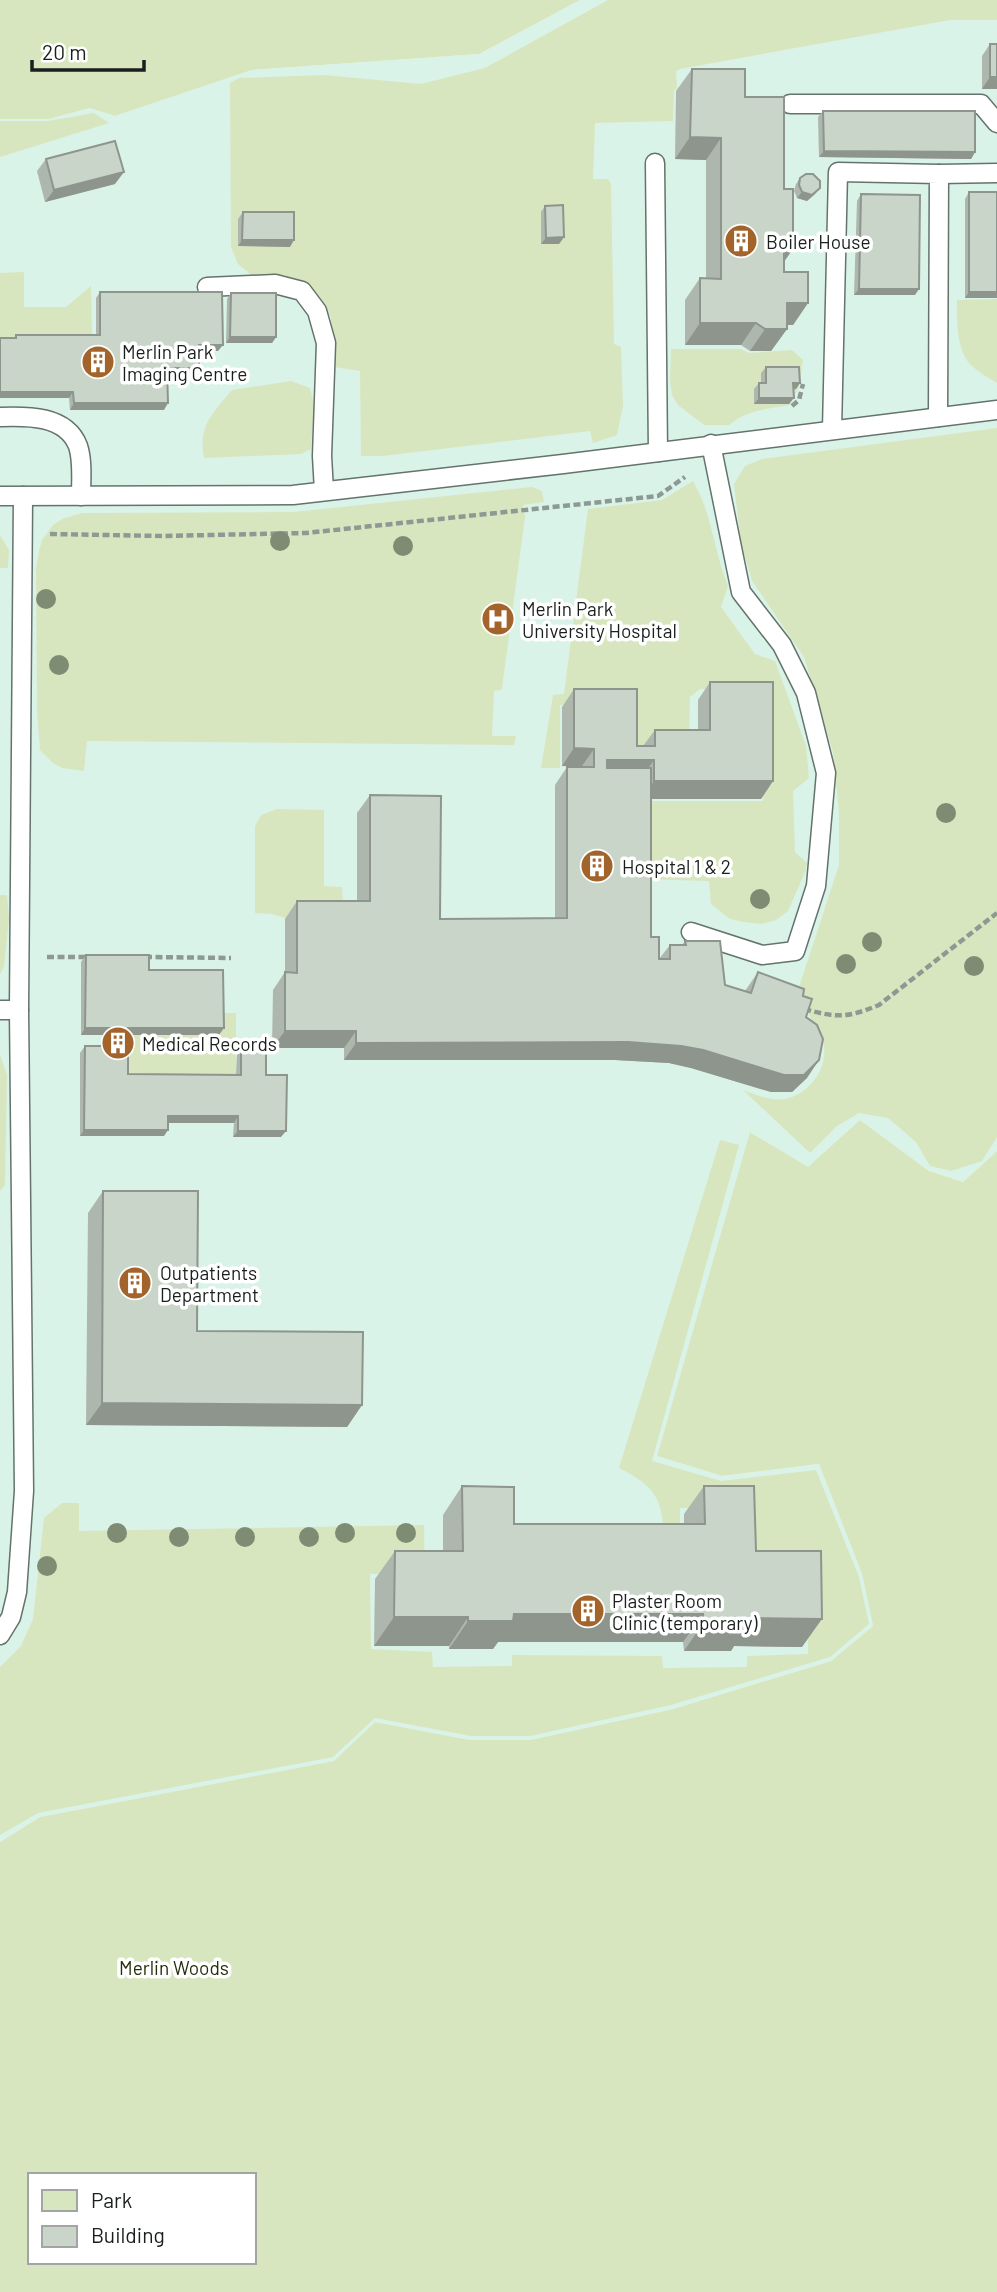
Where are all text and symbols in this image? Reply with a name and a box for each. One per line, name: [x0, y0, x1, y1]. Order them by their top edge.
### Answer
scale bar: [32, 28, 144, 72]
text: 20 m: [42, 39, 87, 64]
building icon: Boiler House: [722, 222, 760, 260]
place label: Boiler House: [766, 230, 871, 253]
place label: Merlin Park Imaging Centre: [122, 340, 247, 385]
building icon: Merlin Park Imaging Centre: [79, 343, 117, 381]
place label: Merlin Park University Hospital: [522, 597, 677, 642]
hospital icon: Merlin Park University Hospital: [479, 600, 517, 638]
building icon: Hospital 1 & 2: [578, 847, 616, 885]
place label: Hospital 1 & 2: [622, 855, 731, 878]
building icon: Medical Records: [99, 1024, 137, 1062]
place label: Medical Records: [142, 1032, 277, 1055]
place label: Outpatients Department: [160, 1261, 259, 1306]
building icon: Outpatients Department: [116, 1264, 154, 1302]
place label: Plaster Room Clinic (temporary): [612, 1589, 758, 1634]
building icon: Plaster Room Clinic (temporary): [569, 1592, 607, 1630]
park label: Merlin Woods: [119, 1956, 229, 1979]
legend: [28, 2173, 256, 2264]
text: Park: [91, 2187, 132, 2212]
text: Building: [91, 2222, 165, 2247]

